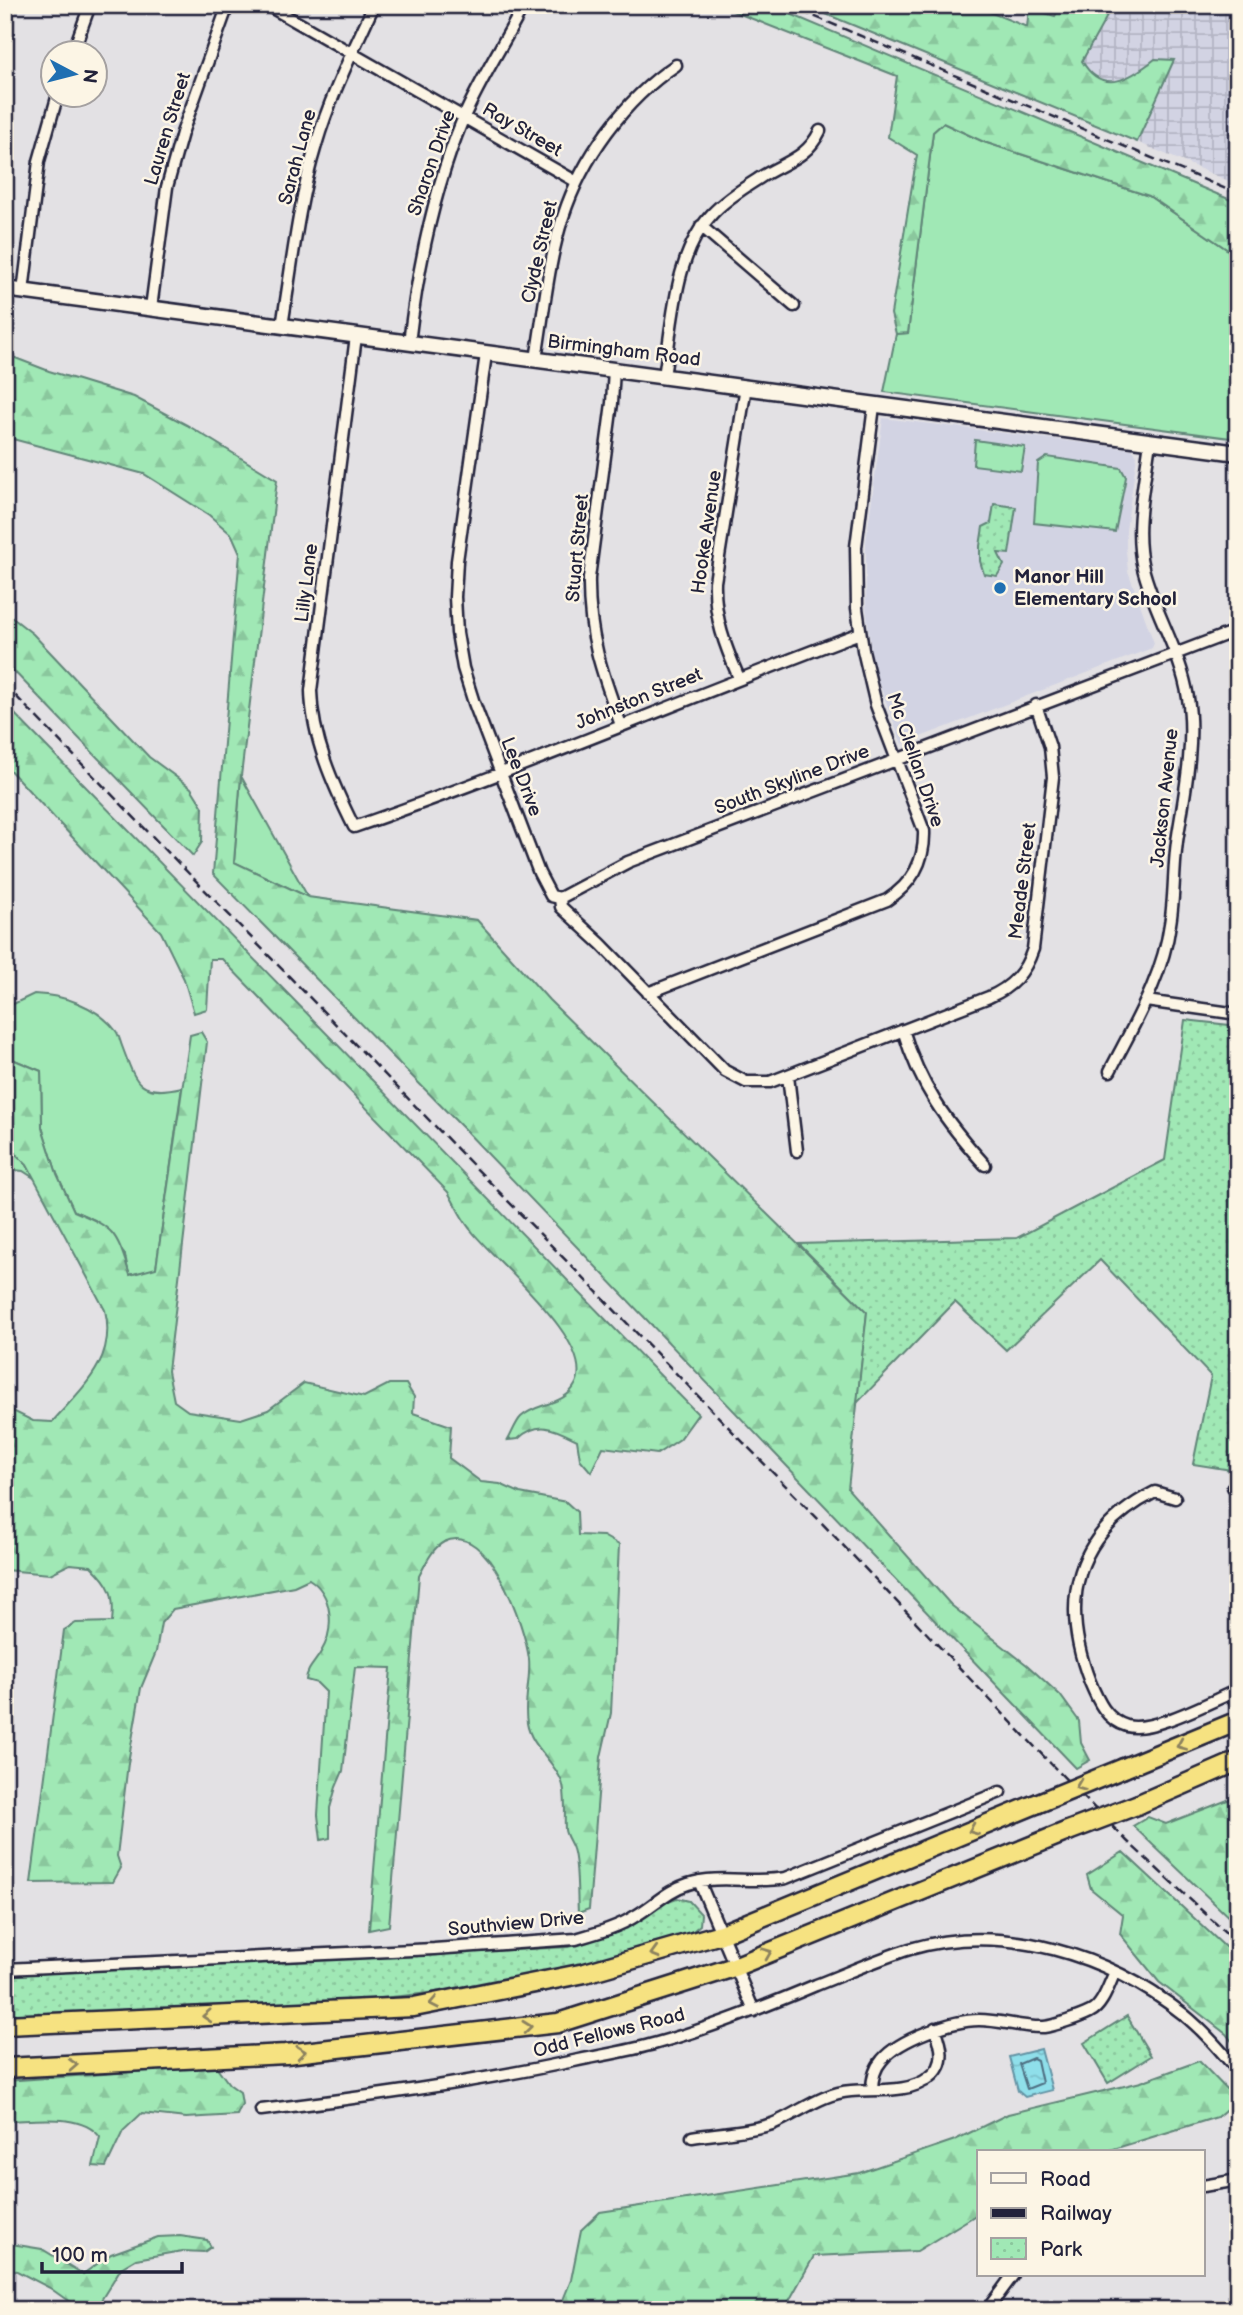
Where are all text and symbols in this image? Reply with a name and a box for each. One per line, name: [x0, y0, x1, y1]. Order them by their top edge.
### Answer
north arrow: [38, 38, 108, 108]
text: N: [77, 67, 102, 84]
street label: Lauren Street: [140, 70, 196, 188]
street label: Ray Street: [478, 98, 566, 162]
street label: Sarah Lane: [274, 107, 322, 207]
street label: Sharon Drive: [403, 107, 461, 219]
street label: Clyde Street: [517, 198, 563, 306]
street label: Birmingham Road: [546, 330, 702, 372]
street label: Hooke Avenue: [687, 469, 727, 595]
street label: Stuart Street: [562, 493, 594, 603]
street label: Lilly Lane: [291, 542, 323, 624]
place label: Manor Hill Elementary School: [1014, 566, 1177, 611]
marker: Manor Hill Elementary School: [992, 580, 1008, 596]
street label: Johnston Street: [572, 663, 706, 735]
street label: Mc Clellan Drive: [881, 690, 949, 830]
street label: Jackson Avenue: [1146, 727, 1184, 869]
street label: Lee Drive: [495, 734, 547, 820]
street label: South Skyline Drive: [711, 740, 873, 820]
street label: Meade Street: [1004, 821, 1042, 941]
one-way arrow: [1176, 1736, 1188, 1750]
one-way arrow: [1075, 1778, 1087, 1792]
one-way arrow: [968, 1822, 980, 1836]
street label: Southview Drive: [447, 1907, 585, 1941]
one-way arrow: [649, 1944, 661, 1959]
one-way arrow: [760, 1948, 772, 1962]
one-way arrow: [428, 1995, 440, 2010]
street label: Odd Fellows Road: [531, 2003, 687, 2063]
one-way arrow: [201, 2009, 212, 2024]
one-way arrow: [521, 2019, 532, 2034]
one-way arrow: [295, 2045, 306, 2060]
one-way arrow: [68, 2057, 79, 2072]
legend: [977, 2150, 1204, 2276]
text: Road: [1040, 2167, 1091, 2192]
text: Railway: [1040, 2201, 1112, 2226]
scale bar: [42, 2231, 182, 2275]
text: Park: [1040, 2237, 1083, 2262]
text: 100 m: [52, 2243, 108, 2268]

